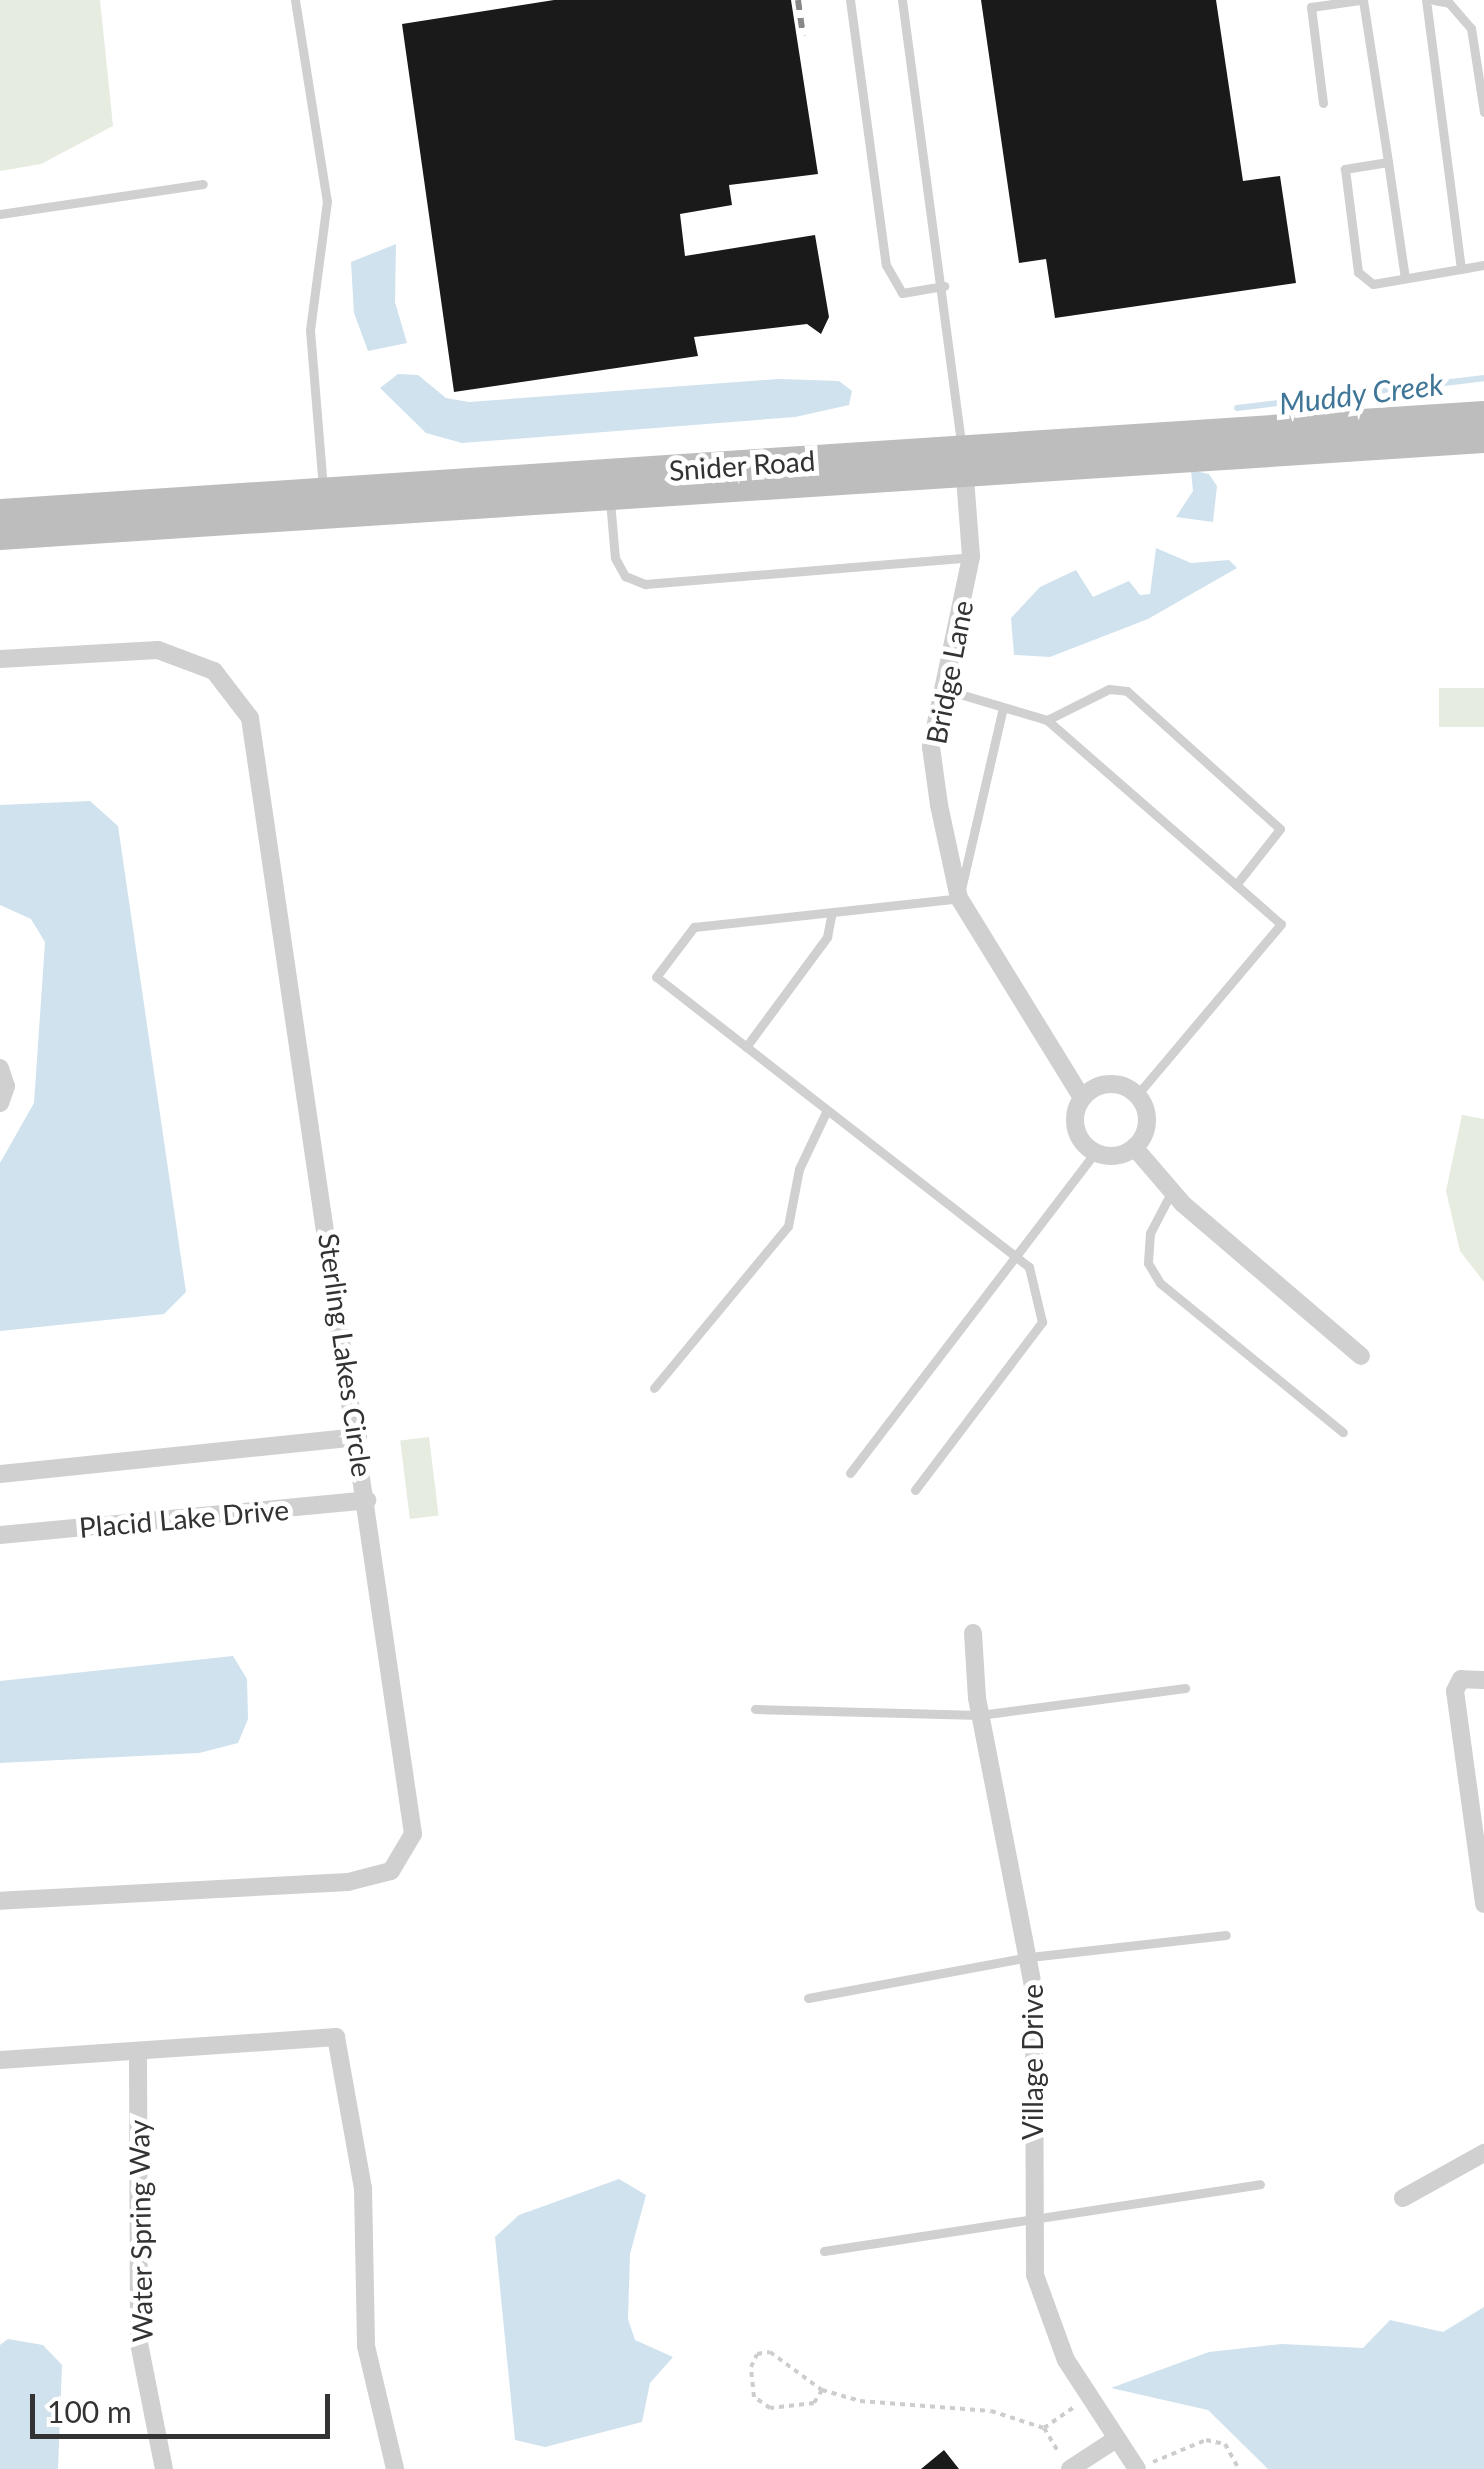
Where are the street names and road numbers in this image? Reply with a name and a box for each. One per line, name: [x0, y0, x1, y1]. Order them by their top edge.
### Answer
street label: Snider Road: [667, 443, 817, 487]
street label: Bridge Lane: [919, 597, 979, 747]
street label: Sterling Lakes Circle: [312, 1231, 380, 1479]
street label: Placid Lake Drive: [78, 1492, 290, 1544]
street label: Village Drive: [1015, 1984, 1049, 2140]
street label: Water Spring Way: [121, 2119, 159, 2343]

